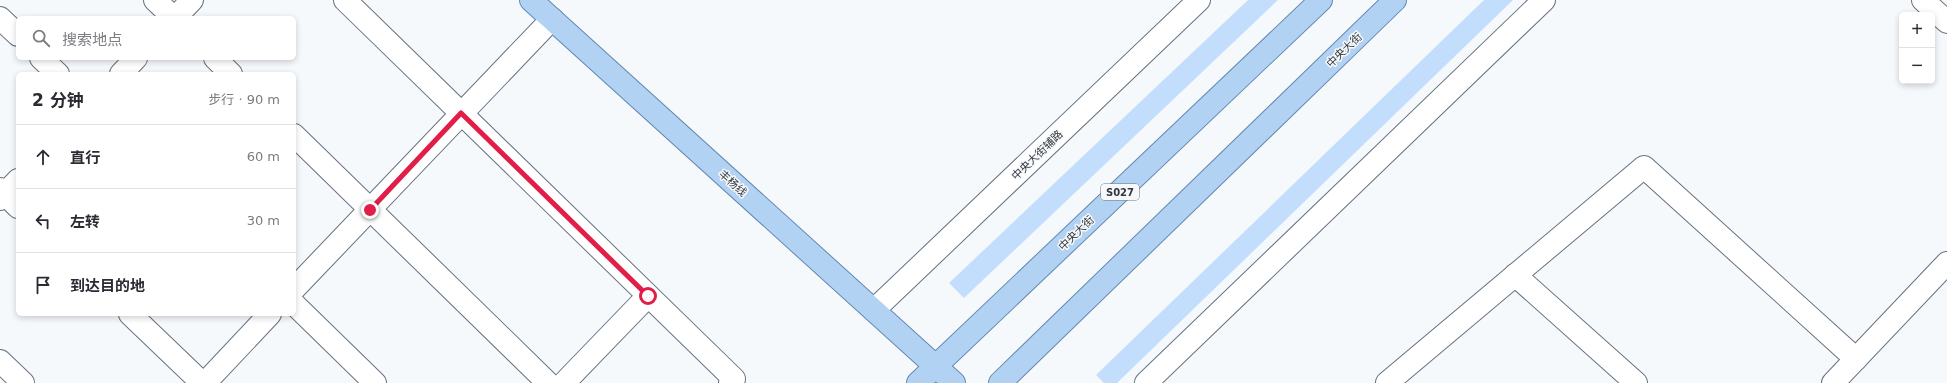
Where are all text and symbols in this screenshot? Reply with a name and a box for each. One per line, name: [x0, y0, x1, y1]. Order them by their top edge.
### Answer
map controls: [1899, 12, 1935, 84]
button: +: [1899, 12, 1935, 48]
search box: [16, 16, 296, 60]
icon: search: [30, 27, 52, 49]
street label: 中央大街: [1324, 30, 1365, 70]
text: 搜索地点: [62, 31, 122, 49]
button: −: [1899, 48, 1935, 84]
text: 2 分钟: [32, 90, 84, 110]
text: 步行 · 90 m: [208, 92, 280, 107]
street label: 中央大街辅路: [1009, 128, 1066, 183]
icon: ahead: [32, 146, 54, 168]
text: 直行: [70, 149, 100, 167]
text: 60 m: [247, 149, 280, 164]
street label: 丰杨线: [716, 168, 749, 199]
road number: S027: [1101, 184, 1139, 200]
route end: [361, 201, 379, 219]
icon: left: [32, 210, 54, 232]
text: 左转: [70, 213, 100, 231]
text: 30 m: [247, 213, 280, 228]
street label: 中央大街: [1056, 213, 1097, 253]
icon: arrive: [32, 274, 54, 296]
text: 到达目的地: [70, 277, 145, 295]
route start: [639, 287, 657, 305]

